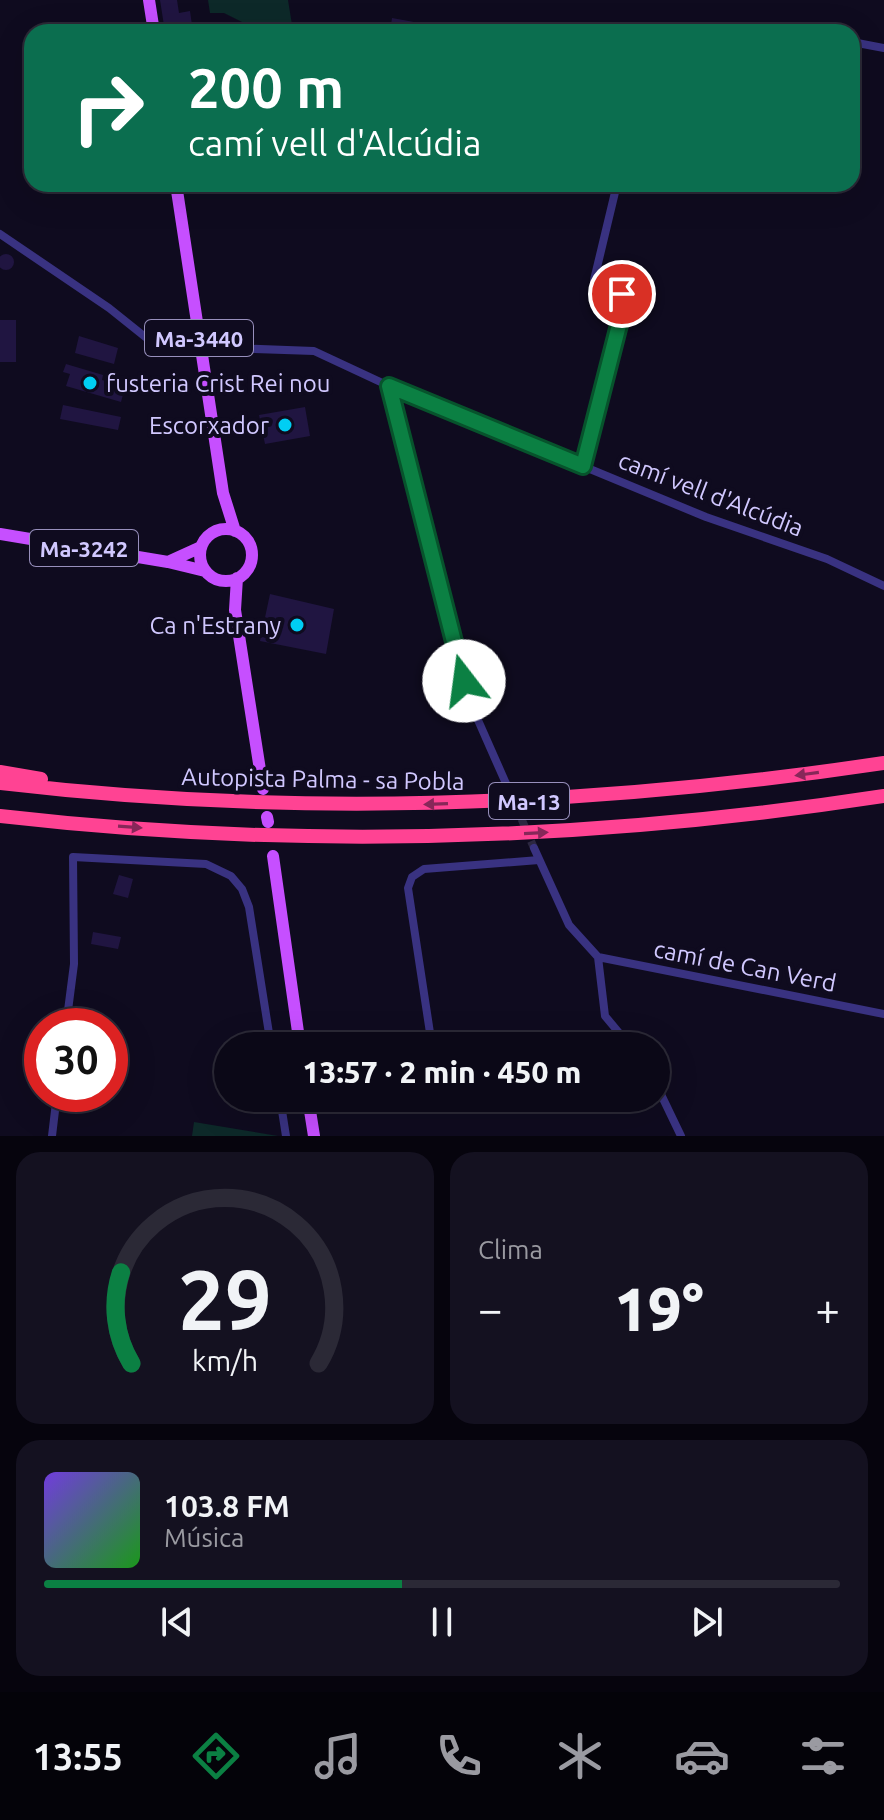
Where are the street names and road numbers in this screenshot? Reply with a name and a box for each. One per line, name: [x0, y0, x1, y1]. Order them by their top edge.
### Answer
road number: Ma-3440: [145, 320, 253, 356]
street label: camí vell d'Alcúdia: [615, 446, 807, 542]
road number: Ma-3242: [30, 530, 138, 566]
street label: Autopista Palma - sa Pobla: [181, 763, 465, 795]
road number: Ma-13: [489, 783, 569, 819]
street label: camí de Can Verd: [651, 935, 839, 997]

